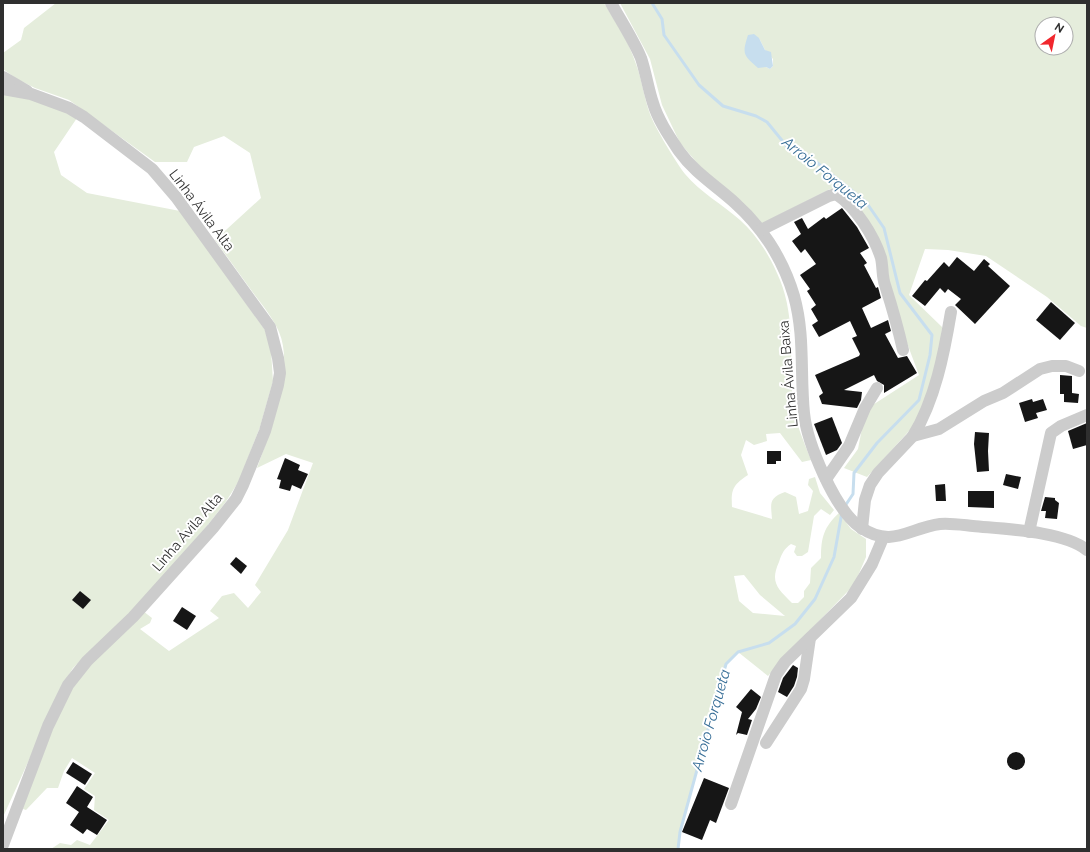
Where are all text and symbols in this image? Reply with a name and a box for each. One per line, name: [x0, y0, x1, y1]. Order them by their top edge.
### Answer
north arrow: [1034, 16, 1074, 56]
text: N: [1052, 20, 1066, 36]
water label: Arroio Forqueta: [778, 132, 871, 213]
street label: Linha Ávila Alta: [166, 165, 239, 254]
street label: Linha Ávila Baixa: [774, 320, 801, 428]
street label: Linha Ávila Alta: [148, 489, 225, 574]
water label: Arroio Forqueta: [688, 667, 734, 774]

